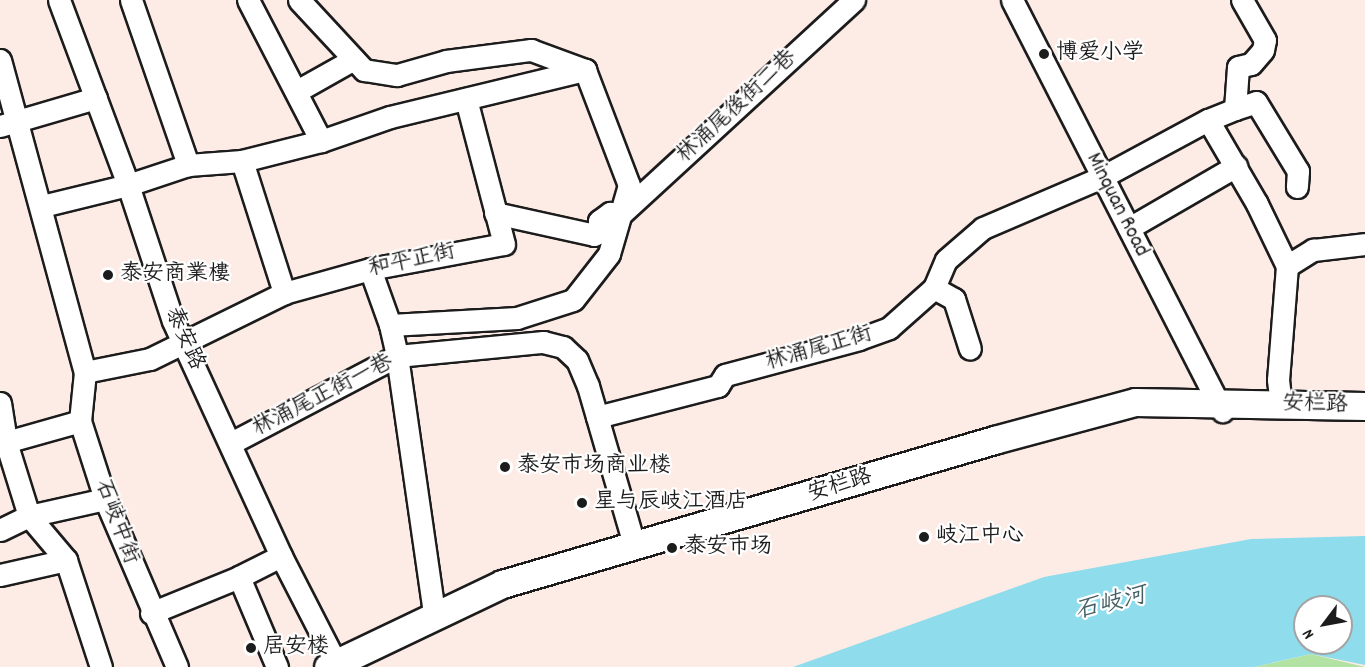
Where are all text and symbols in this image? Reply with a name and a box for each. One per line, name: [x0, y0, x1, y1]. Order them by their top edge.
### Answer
place label: 博爱小学: [1056, 41, 1144, 67]
street label: 林涌尾後街二巷: [672, 45, 802, 169]
marker: 博爱小学: [1037, 47, 1051, 61]
street label: Minquan Road: [1080, 149, 1154, 261]
street label: 和平正街: [366, 239, 458, 283]
place label: 泰安商業樓: [120, 262, 230, 288]
marker: 泰安商業樓: [101, 268, 115, 282]
street label: 泰安路: [159, 303, 209, 375]
street label: 林涌尾正街: [762, 321, 876, 377]
street label: 林涌尾正街一巷: [248, 349, 398, 443]
street label: 安栏路: [1282, 391, 1348, 419]
place label: 泰安市场商业楼: [517, 454, 671, 480]
marker: 泰安市场商业楼: [498, 460, 512, 474]
street label: 安栏路: [805, 464, 875, 508]
street label: 石岐中街: [89, 476, 143, 568]
place label: 星与辰岐江酒店: [594, 490, 748, 516]
marker: 星与辰岐江酒店: [575, 496, 589, 510]
place label: 岐江中心: [936, 524, 1024, 550]
marker: 岐江中心: [917, 530, 931, 544]
place label: 泰安市场: [684, 535, 772, 561]
marker: 泰安市场: [665, 541, 679, 555]
water label: 石岐河: [1073, 582, 1149, 628]
north arrow: [1293, 595, 1353, 655]
text: N: [1297, 624, 1321, 643]
place label: 居安楼: [263, 635, 329, 661]
marker: 居安楼: [244, 641, 258, 655]

